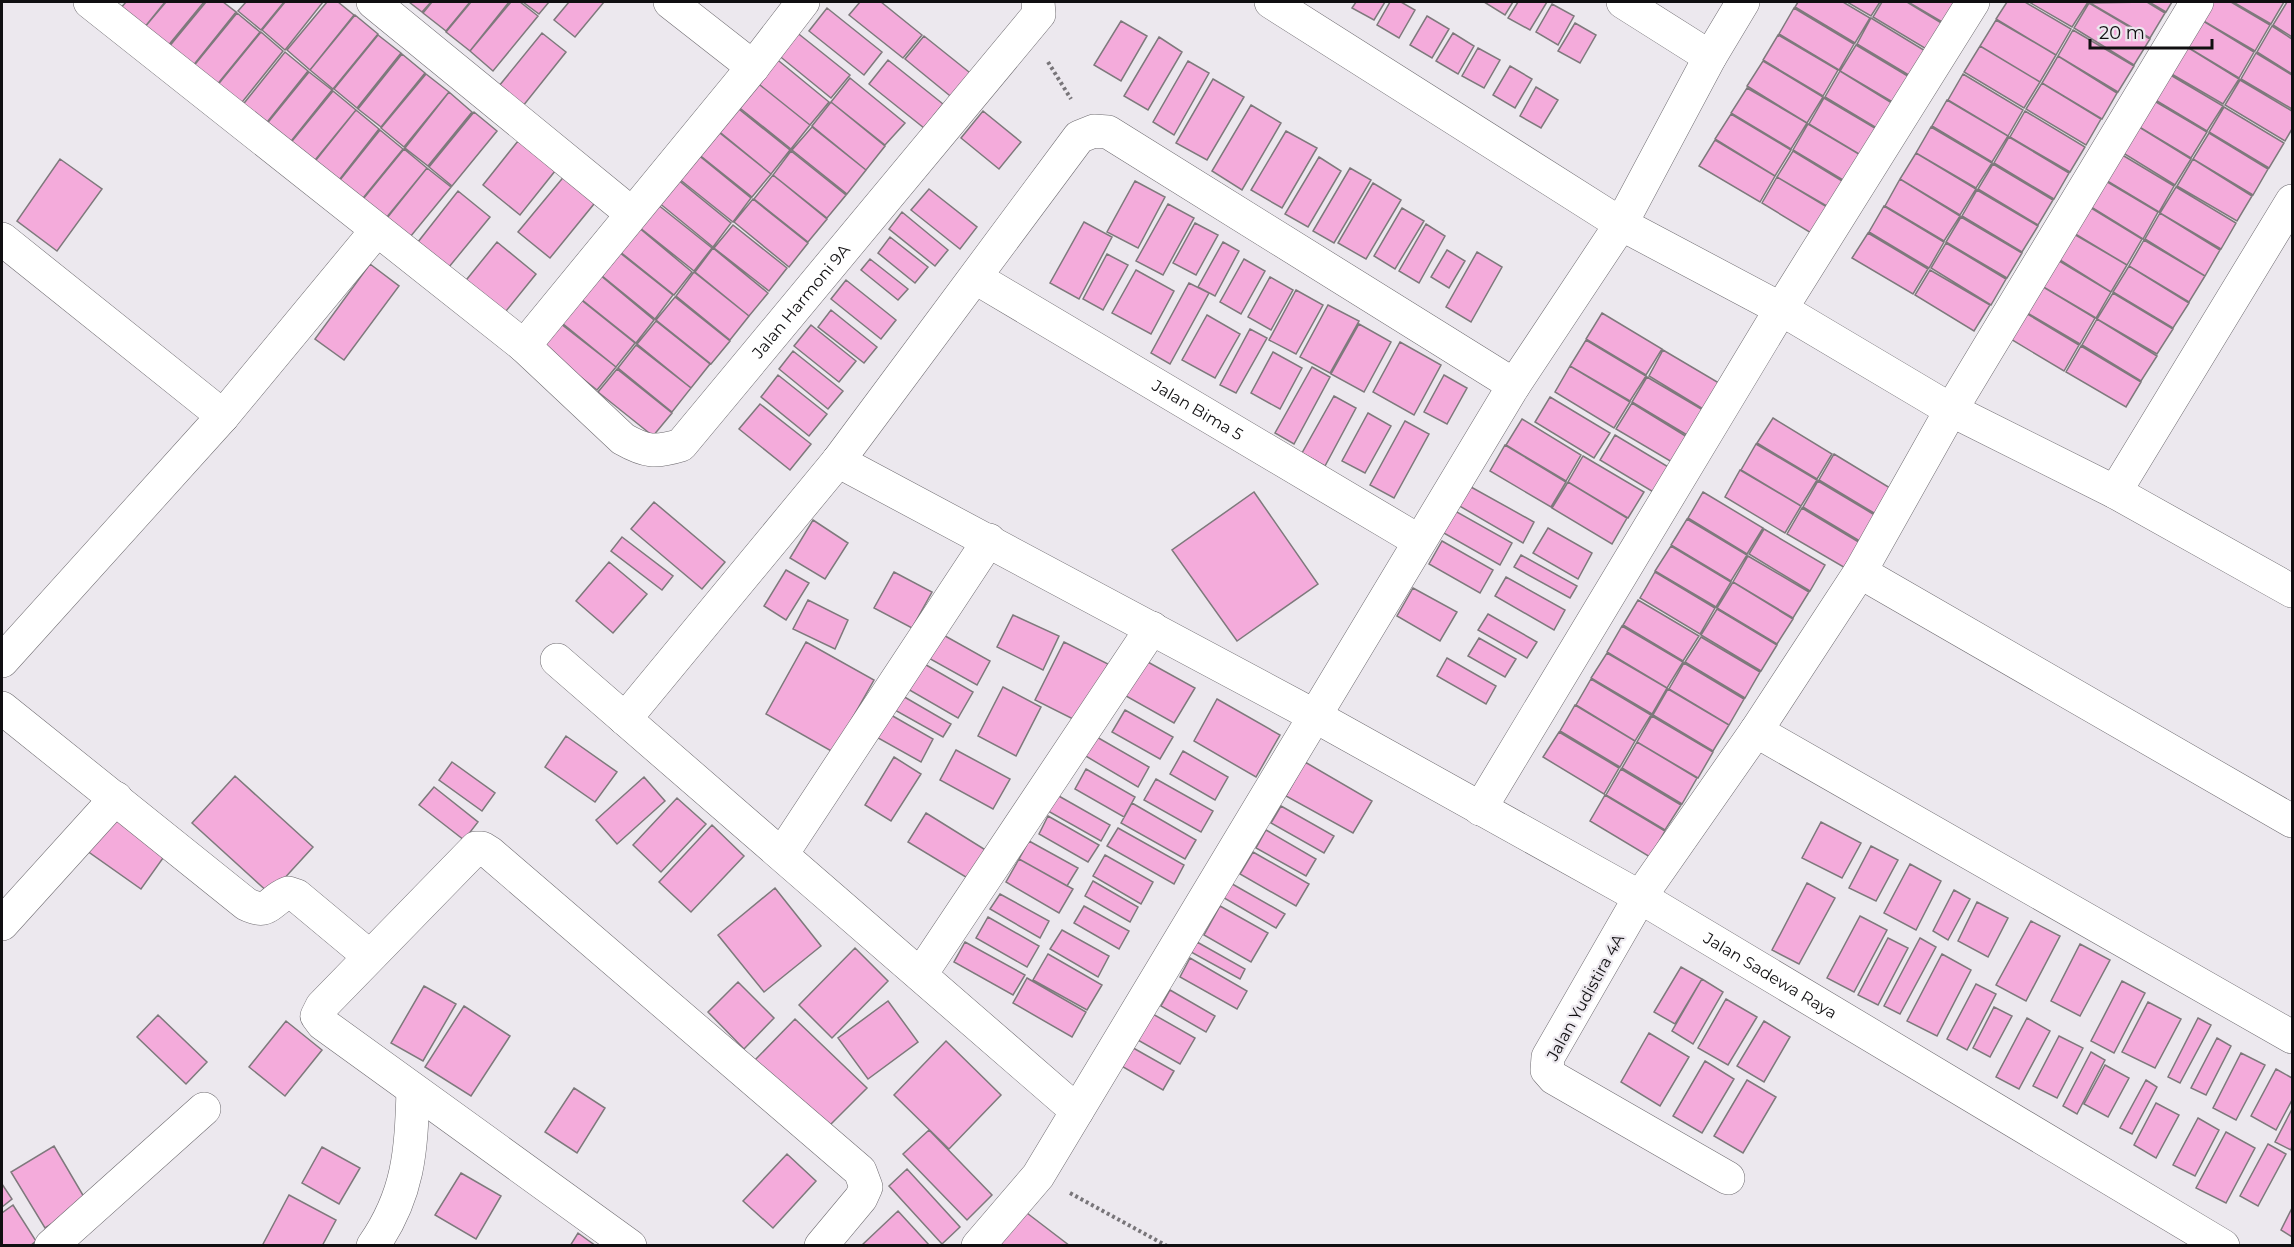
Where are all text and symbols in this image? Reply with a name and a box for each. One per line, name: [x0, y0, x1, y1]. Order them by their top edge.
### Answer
scale bar: [2090, 12, 2212, 50]
text: 20 m: [2099, 22, 2145, 44]
street label: Jalan Harmoni 9A: [748, 240, 854, 363]
street label: Jalan Bima 5: [1148, 375, 1246, 444]
street label: Jalan Sadewa Raya: [1699, 928, 1840, 1023]
street label: Jalan Yudistira 4A: [1542, 930, 1628, 1065]

